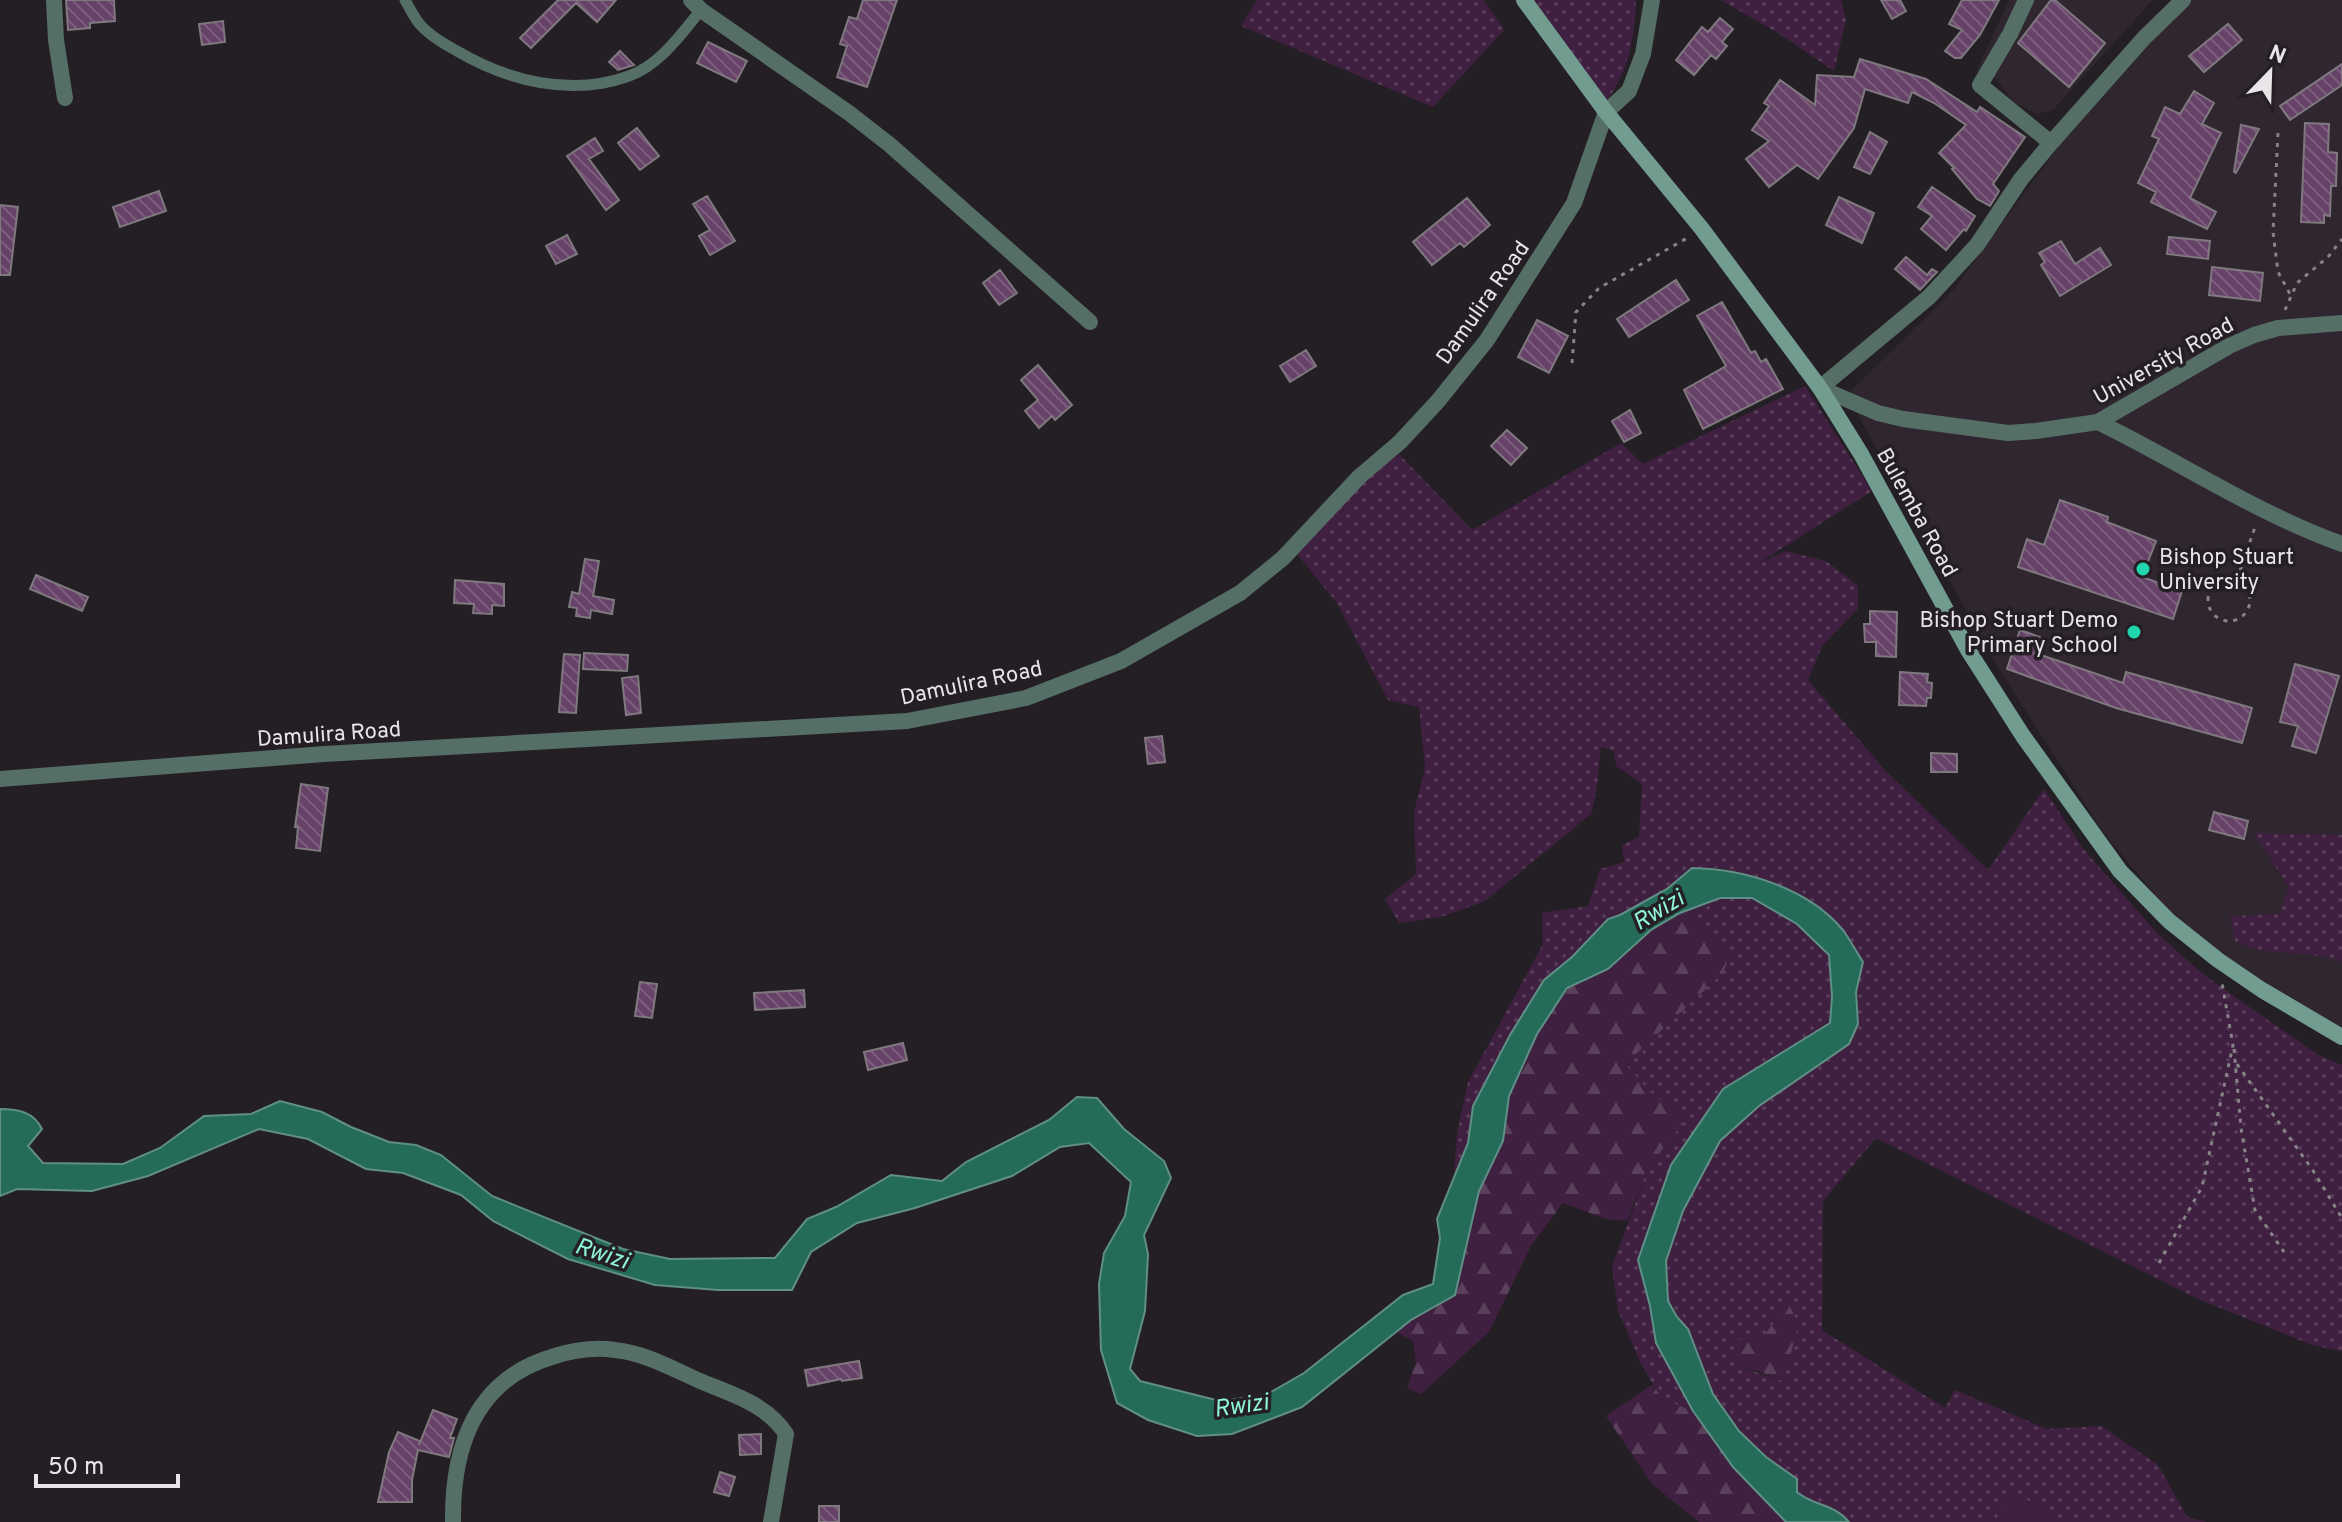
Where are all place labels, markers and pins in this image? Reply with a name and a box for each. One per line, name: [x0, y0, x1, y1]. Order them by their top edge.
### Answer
place label: Bishop Stuart University: [2159, 545, 2294, 597]
marker: Bishop Stuart University: [2134, 560, 2152, 578]
place label: Bishop Stuart Demo Primary School: [1920, 608, 2118, 660]
marker: Bishop Stuart Demo Primary School: [2125, 623, 2143, 641]

